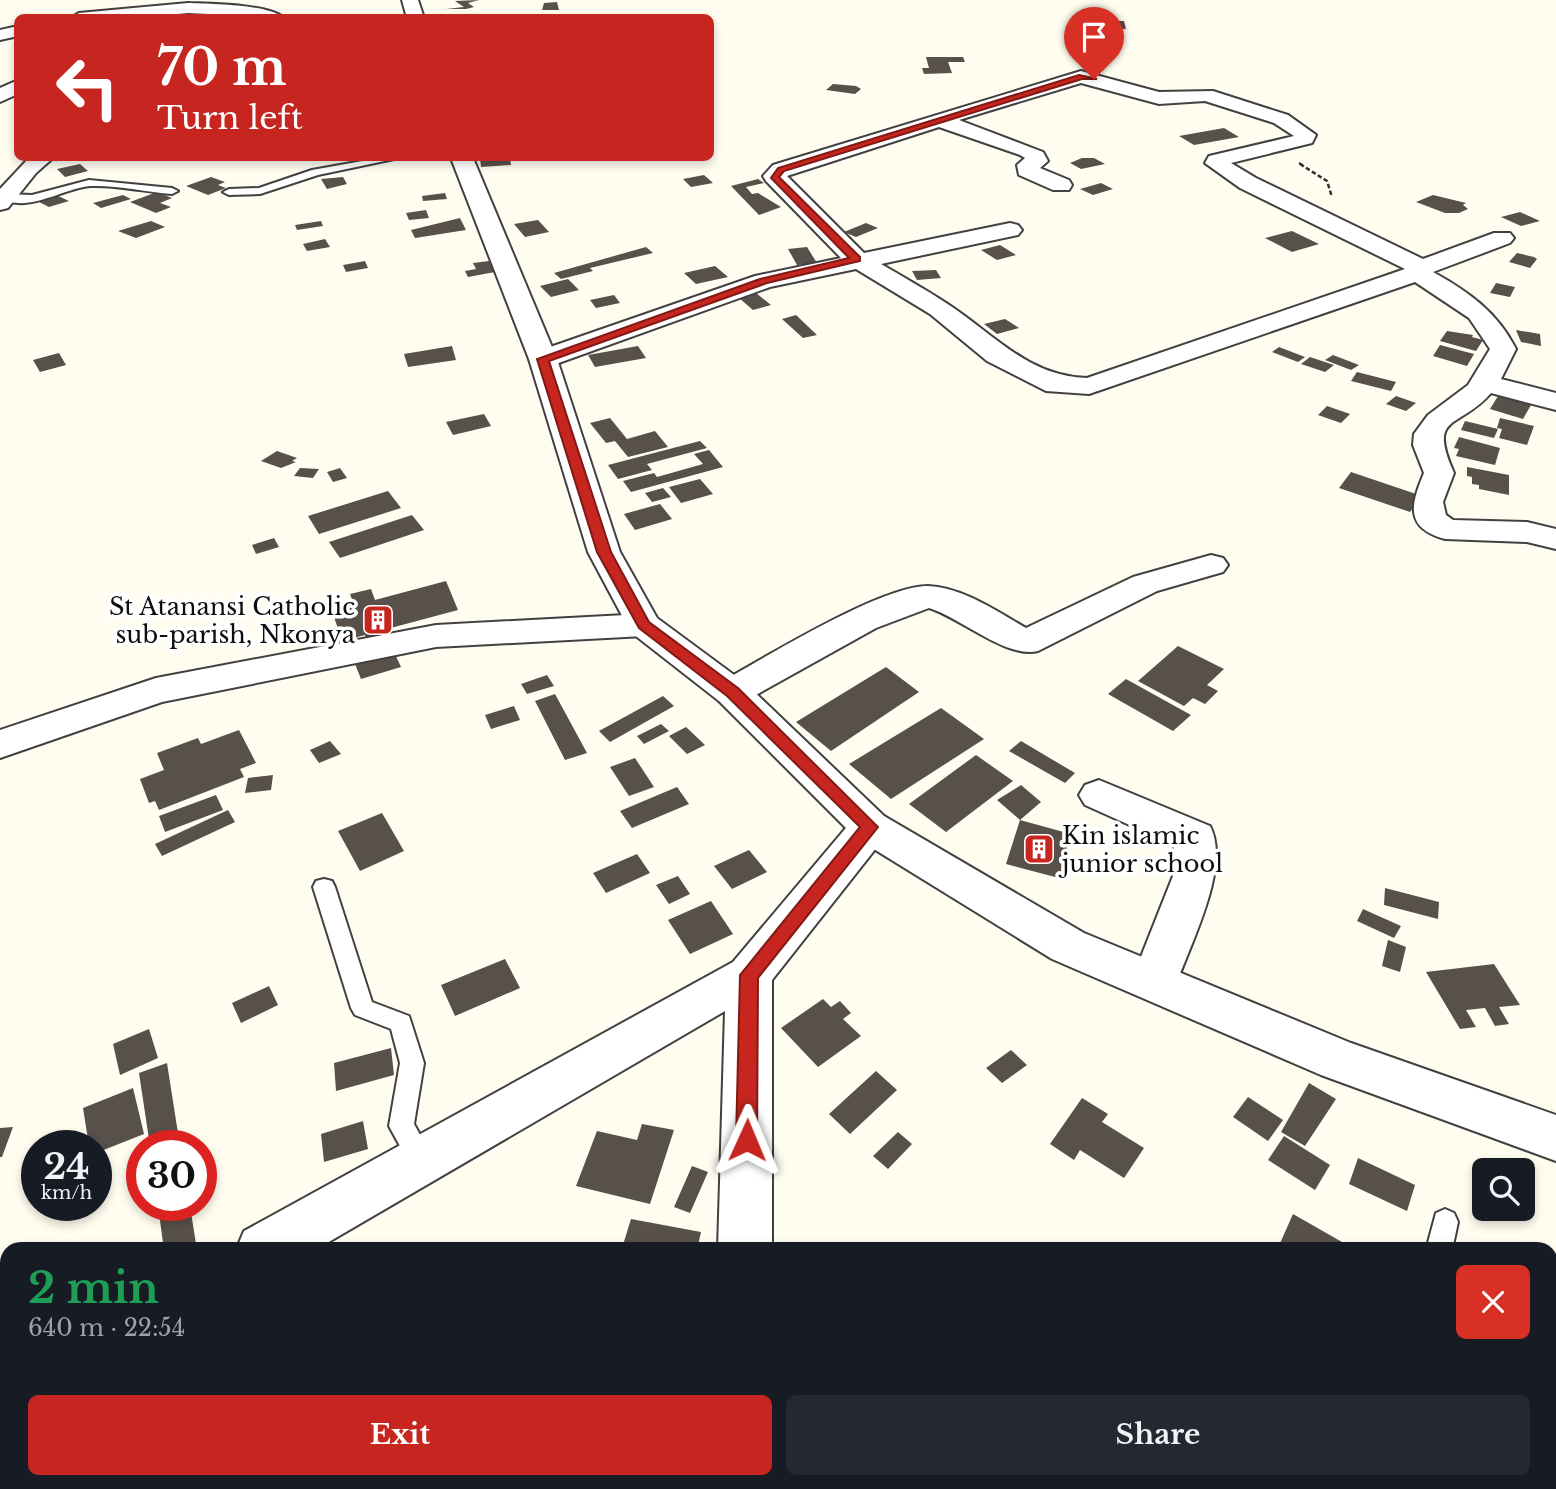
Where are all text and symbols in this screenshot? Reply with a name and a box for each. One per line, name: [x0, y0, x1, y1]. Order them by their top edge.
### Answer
pin: [1064, 7, 1124, 79]
icon: arrive: [1075, 18, 1113, 56]
text: 70 m: [157, 37, 287, 98]
icon: left: [42, 42, 133, 133]
text: Turn left: [157, 98, 303, 138]
place label: St Atanansi Catholic sub-parish, Nkonya: [109, 592, 356, 649]
building icon: St Atanansi Catholic sub-parish, Nkonya: [361, 603, 395, 637]
place label: Kin islamic junior school: [1058, 821, 1223, 878]
building icon: Kin islamic junior school: [1022, 832, 1056, 866]
position arrow: [710, 1103, 784, 1177]
speed limit sign: 30: [126, 1130, 217, 1221]
text: 24: [43, 1145, 90, 1188]
map controls: [1472, 1158, 1535, 1221]
button: search: [1472, 1158, 1535, 1221]
text: km/h: [41, 1182, 92, 1204]
text: 2 min: [28, 1262, 159, 1314]
button: close: [1456, 1265, 1530, 1339]
text: 640 m · 22:54: [28, 1314, 185, 1342]
button: Exit: [28, 1395, 772, 1475]
button: Share: [786, 1395, 1530, 1475]

